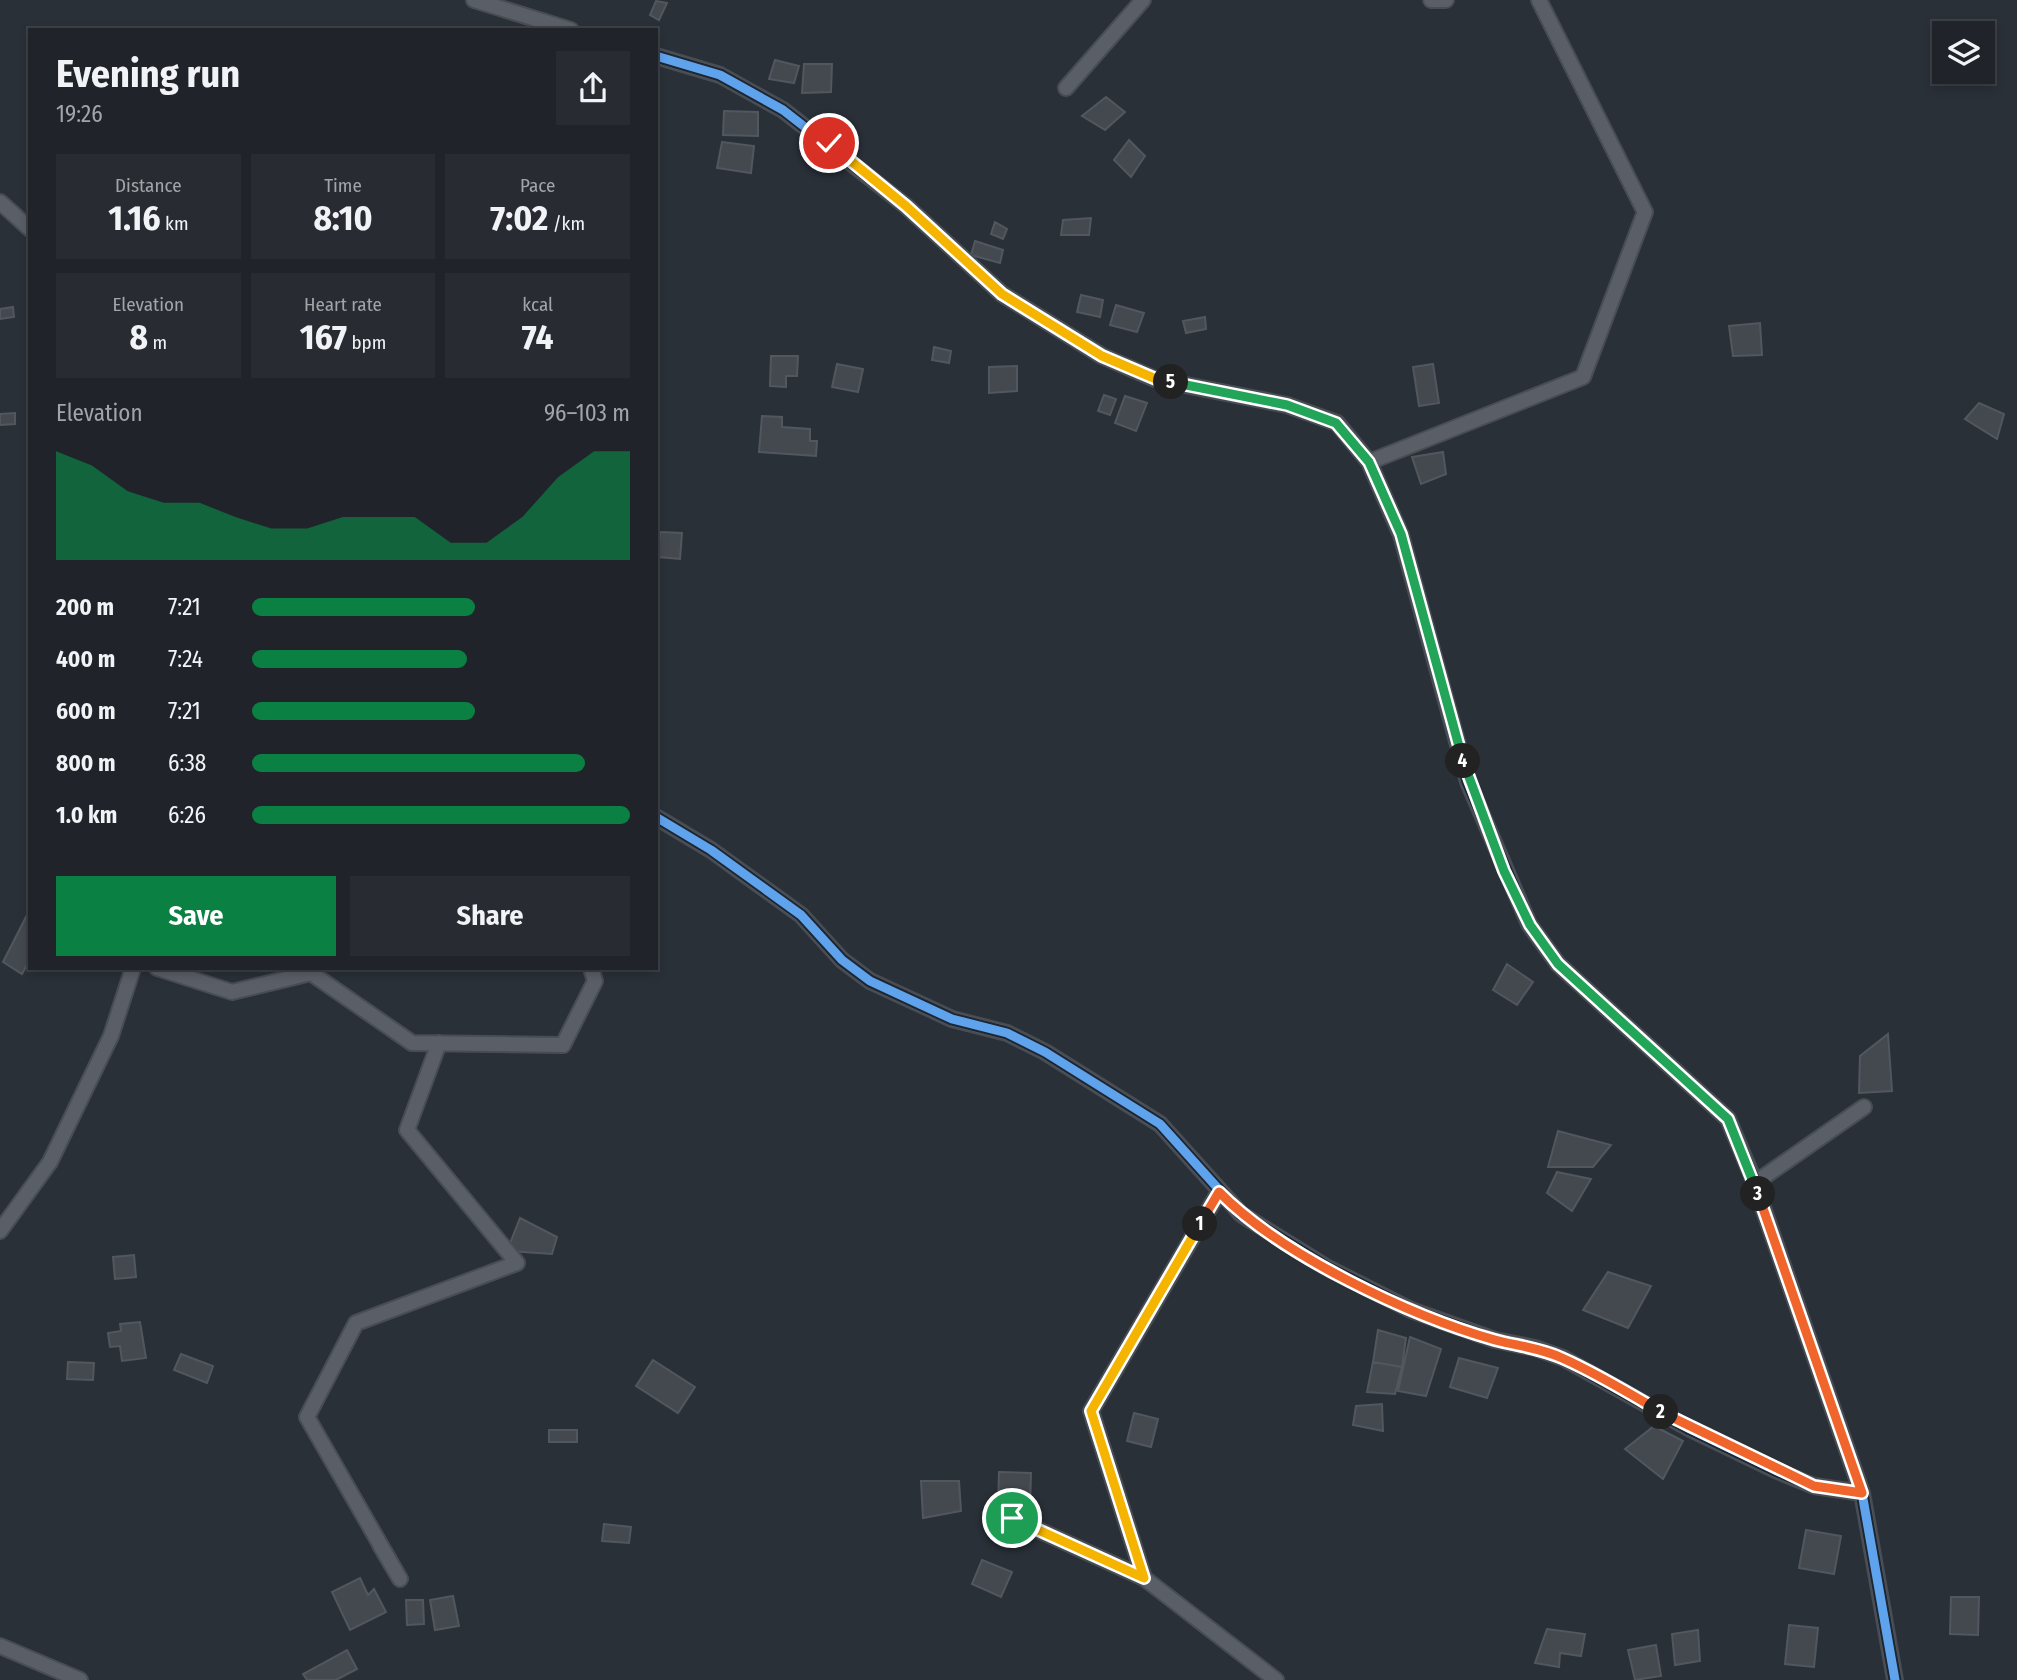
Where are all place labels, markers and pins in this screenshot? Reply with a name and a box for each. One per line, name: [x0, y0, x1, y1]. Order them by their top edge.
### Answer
pin: [799, 113, 859, 173]
pin: 5: [1154, 364, 1188, 400]
pin: 4: [1446, 744, 1480, 778]
pin: 3: [1740, 1176, 1776, 1212]
pin: 1: [1182, 1206, 1218, 1242]
pin: 2: [1644, 1394, 1678, 1430]
pin: [982, 1488, 1042, 1548]

